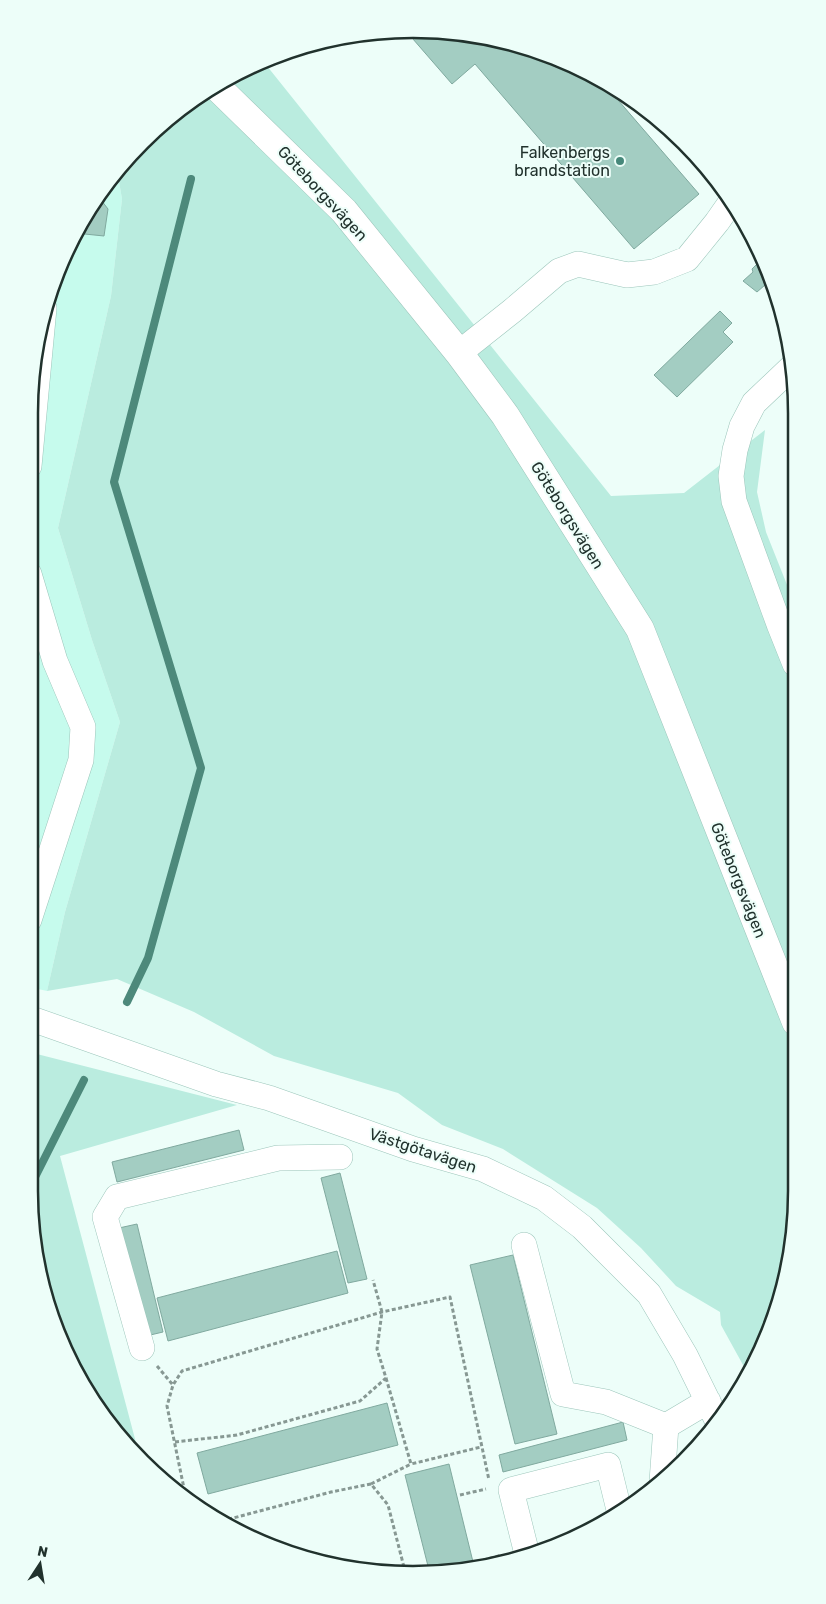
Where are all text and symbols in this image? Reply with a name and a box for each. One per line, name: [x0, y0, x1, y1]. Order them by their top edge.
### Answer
street label: Göteborgsvägen: [274, 142, 371, 245]
place label: Falkenbergs brandstation: [514, 143, 610, 180]
marker: Falkenbergs brandstation: [614, 155, 626, 167]
street label: Göteborgsvägen: [527, 458, 608, 572]
street label: Göteborgsvägen: [707, 820, 770, 941]
street label: Västgötavägen: [367, 1124, 479, 1177]
north arrow: [15, 1539, 65, 1589]
text: N: [36, 1542, 49, 1561]

